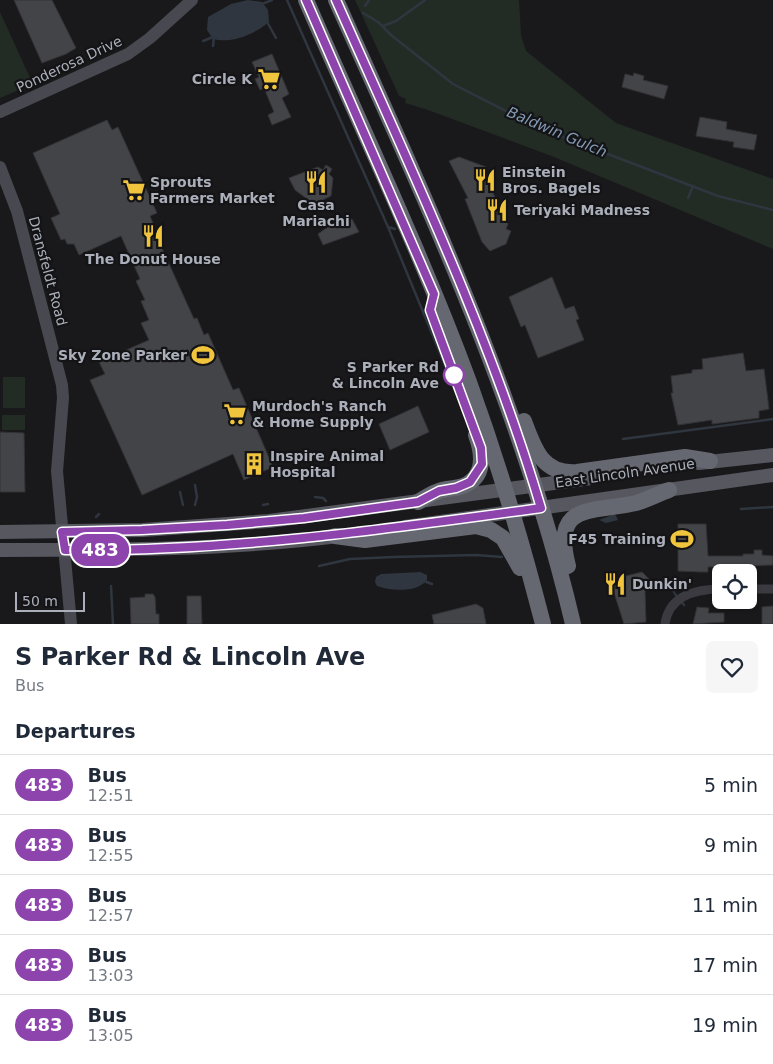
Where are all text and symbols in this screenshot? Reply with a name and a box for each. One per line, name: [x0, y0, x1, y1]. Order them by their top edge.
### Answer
street label: Ponderosa Drive: [14, 33, 124, 95]
supermarket icon: Circle K: [256, 66, 282, 92]
place label: Circle K: [192, 71, 253, 87]
water label: Baldwin Gulch: [504, 103, 610, 161]
place label: Einstein Bros. Bagels: [502, 164, 601, 196]
restaurant icon: Einstein Bros. Bagels: [472, 167, 498, 193]
restaurant icon: Casa Mariachi: [303, 169, 329, 195]
place label: Sprouts Farmers Market: [150, 174, 275, 206]
supermarket icon: Sprouts Farmers Market: [121, 177, 147, 203]
place label: Casa Mariachi: [282, 197, 350, 229]
restaurant icon: Teriyaki Madness: [484, 197, 510, 223]
place label: Teriyaki Madness: [514, 202, 650, 218]
street label: Dransfeldt Road: [26, 215, 70, 327]
restaurant icon: The Donut House: [140, 223, 166, 249]
place label: The Donut House: [85, 251, 221, 267]
sports icon: Sky Zone Parker: [190, 342, 216, 368]
place label: Sky Zone Parker: [58, 347, 187, 363]
place label: S Parker Rd & Lincoln Ave: [332, 359, 439, 391]
marker: S Parker Rd & Lincoln Ave: [443, 364, 465, 386]
place label: Murdoch's Ranch & Home Supply: [252, 398, 387, 430]
supermarket icon: Murdoch's Ranch & Home Supply: [222, 401, 248, 427]
place label: Inspire Animal Hospital: [270, 448, 384, 480]
building icon: Inspire Animal Hospital: [241, 451, 267, 477]
street label: East Lincoln Avenue: [554, 455, 696, 491]
sports icon: F45 Training: [669, 526, 695, 552]
place label: F45 Training: [568, 531, 666, 547]
line badge: 483: [71, 534, 129, 566]
text: 483: [81, 539, 119, 560]
map controls: [712, 564, 757, 609]
button: locate: [712, 564, 757, 609]
restaurant icon: Dunkin': [602, 571, 628, 597]
place label: Dunkin': [632, 576, 692, 592]
scale bar: [15, 589, 85, 612]
text: 50 m: [22, 593, 58, 609]
button: heart: [706, 641, 758, 693]
text: S Parker Rd & Lincoln Ave: [15, 643, 365, 671]
text: Bus: [15, 676, 44, 695]
text: Departures: [15, 720, 136, 742]
text: Bus: [88, 764, 127, 786]
text: 483: [25, 774, 63, 795]
text: 5 min: [704, 774, 758, 796]
text: 12:51: [88, 786, 134, 805]
text: Bus: [88, 824, 127, 846]
text: 483: [25, 834, 63, 855]
text: 9 min: [704, 834, 758, 856]
text: 12:55: [88, 846, 134, 865]
text: Bus: [88, 884, 127, 906]
text: 483: [25, 894, 63, 915]
text: 11 min: [692, 894, 758, 916]
text: 12:57: [88, 906, 134, 925]
text: Bus: [88, 944, 127, 966]
text: 483: [25, 954, 63, 975]
text: 17 min: [692, 954, 758, 976]
text: 13:03: [88, 966, 134, 985]
text: Bus: [88, 1004, 127, 1026]
text: 483: [25, 1014, 63, 1035]
text: 19 min: [692, 1014, 758, 1036]
text: 13:05: [88, 1026, 134, 1045]

